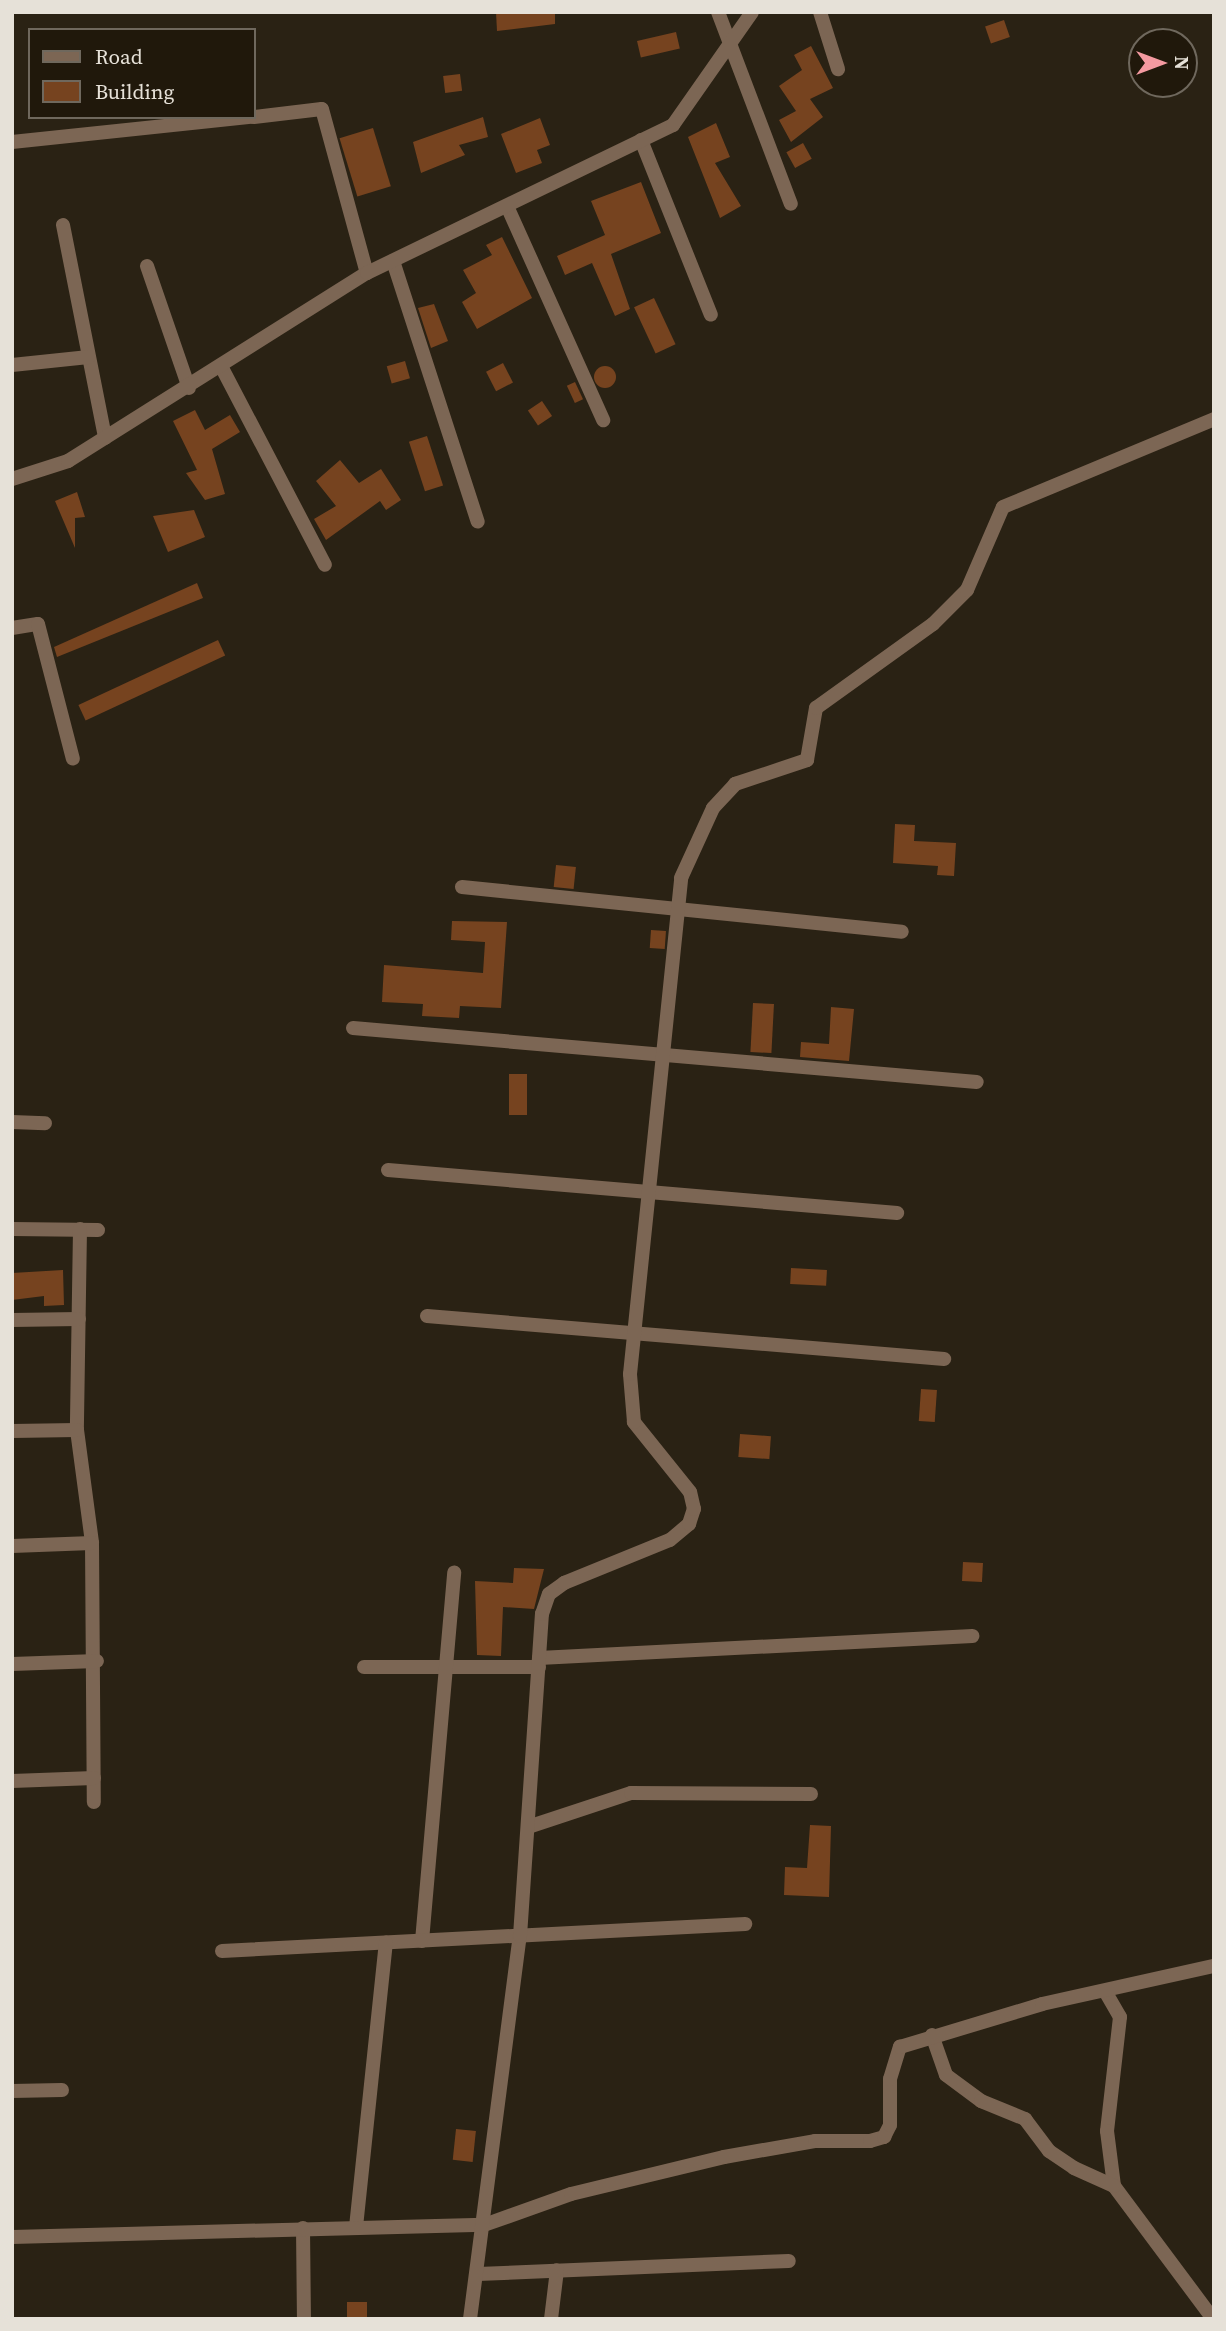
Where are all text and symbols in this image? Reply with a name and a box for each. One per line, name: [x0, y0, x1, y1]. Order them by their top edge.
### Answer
legend: [28, 28, 256, 119]
north arrow: [1128, 28, 1198, 98]
text: Road: [95, 42, 143, 71]
text: N: [1169, 56, 1195, 70]
text: Building: [95, 77, 174, 106]

